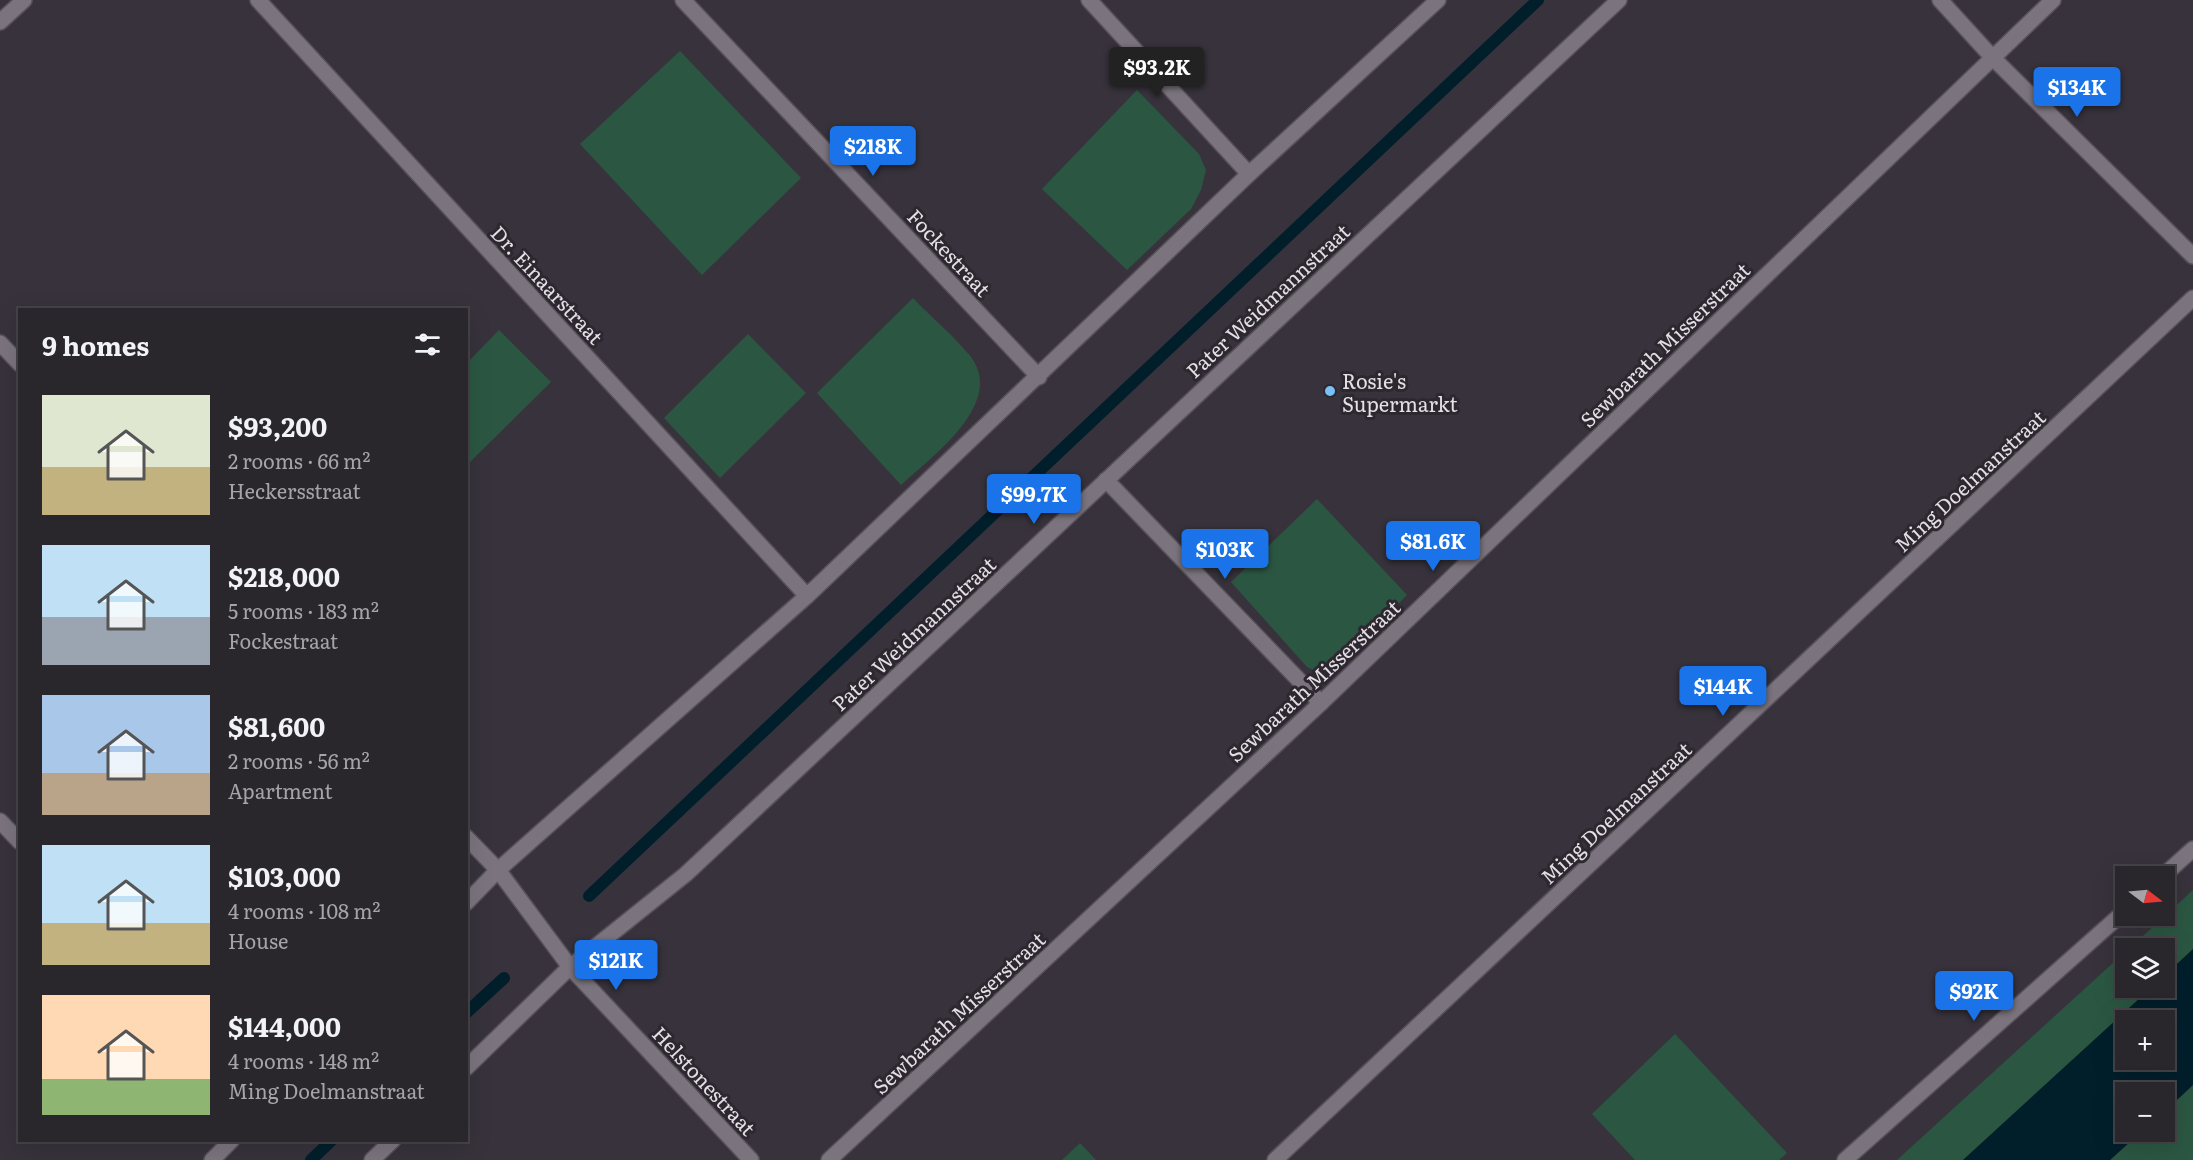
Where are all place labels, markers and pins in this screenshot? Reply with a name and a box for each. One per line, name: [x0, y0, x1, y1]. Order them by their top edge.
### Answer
pin: $93.2K: [1108, 47, 1206, 98]
pin: $134K: [2035, 67, 2119, 118]
pin: $218K: [831, 126, 915, 177]
place label: Rosie's Supermarkt: [1342, 365, 1458, 418]
marker: Rosie's Supermarkt: [1323, 384, 1337, 398]
pin: $99.7K: [985, 474, 1083, 525]
pin: $81.6K: [1384, 521, 1482, 572]
pin: $103K: [1183, 529, 1267, 580]
pin: $144K: [1681, 666, 1765, 717]
pin: $121K: [574, 940, 658, 991]
pin: $92K: [1938, 971, 2010, 1022]

